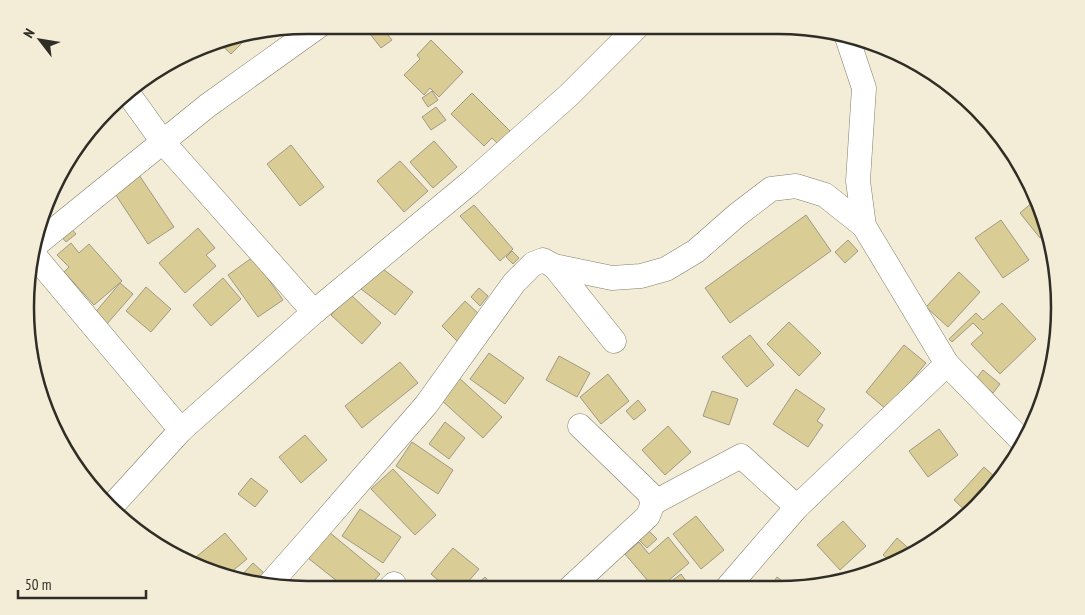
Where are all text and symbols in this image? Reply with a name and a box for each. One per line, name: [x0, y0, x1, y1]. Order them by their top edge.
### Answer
north arrow: [15, 15, 65, 65]
text: N: [19, 25, 39, 41]
scale bar: [18, 568, 145, 600]
text: 50 m: [25, 575, 51, 594]

